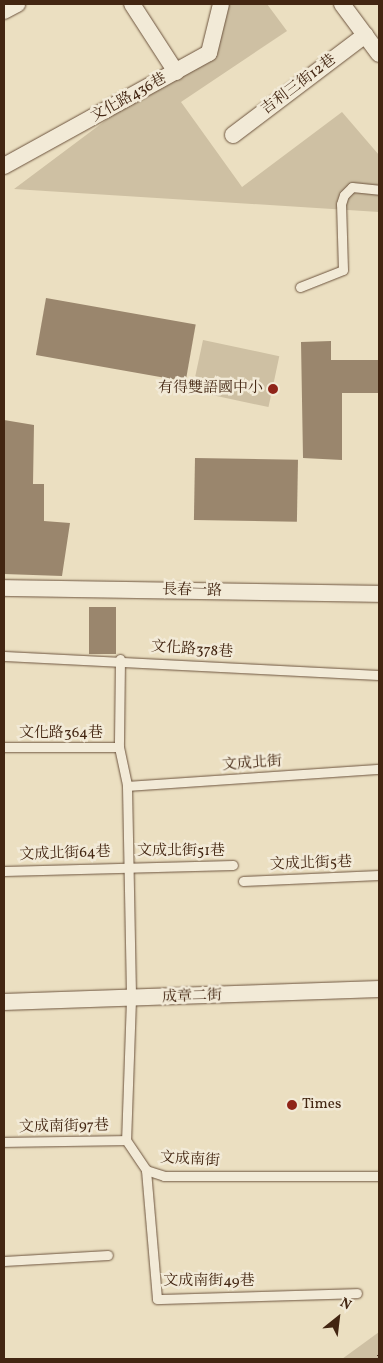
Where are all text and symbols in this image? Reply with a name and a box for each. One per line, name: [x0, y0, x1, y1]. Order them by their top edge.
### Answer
street label: 吉利三街12巷: [258, 51, 340, 119]
street label: 文化路436巷: [88, 70, 170, 126]
place label: 有得雙語國中小: [158, 380, 263, 398]
marker: 有得雙語國中小: [267, 383, 279, 395]
street label: 長春一路: [162, 581, 222, 601]
street label: 文化路378巷: [150, 638, 234, 662]
street label: 文化路364巷: [19, 725, 103, 743]
street label: 文成北街: [221, 753, 283, 775]
street label: 文成北街64巷: [19, 843, 111, 865]
street label: 文成北街51巷: [137, 843, 225, 861]
street label: 文成北街5巷: [270, 854, 352, 874]
street label: 成章二街: [162, 987, 222, 1007]
place label: Times: [302, 1096, 341, 1114]
marker: Times: [286, 1099, 298, 1111]
street label: 文成南街97巷: [19, 1117, 109, 1137]
street label: 文成南街: [160, 1149, 220, 1171]
street label: 文成南街49巷: [163, 1273, 255, 1291]
north arrow: [313, 1293, 363, 1343]
text: N: [336, 1294, 355, 1315]

